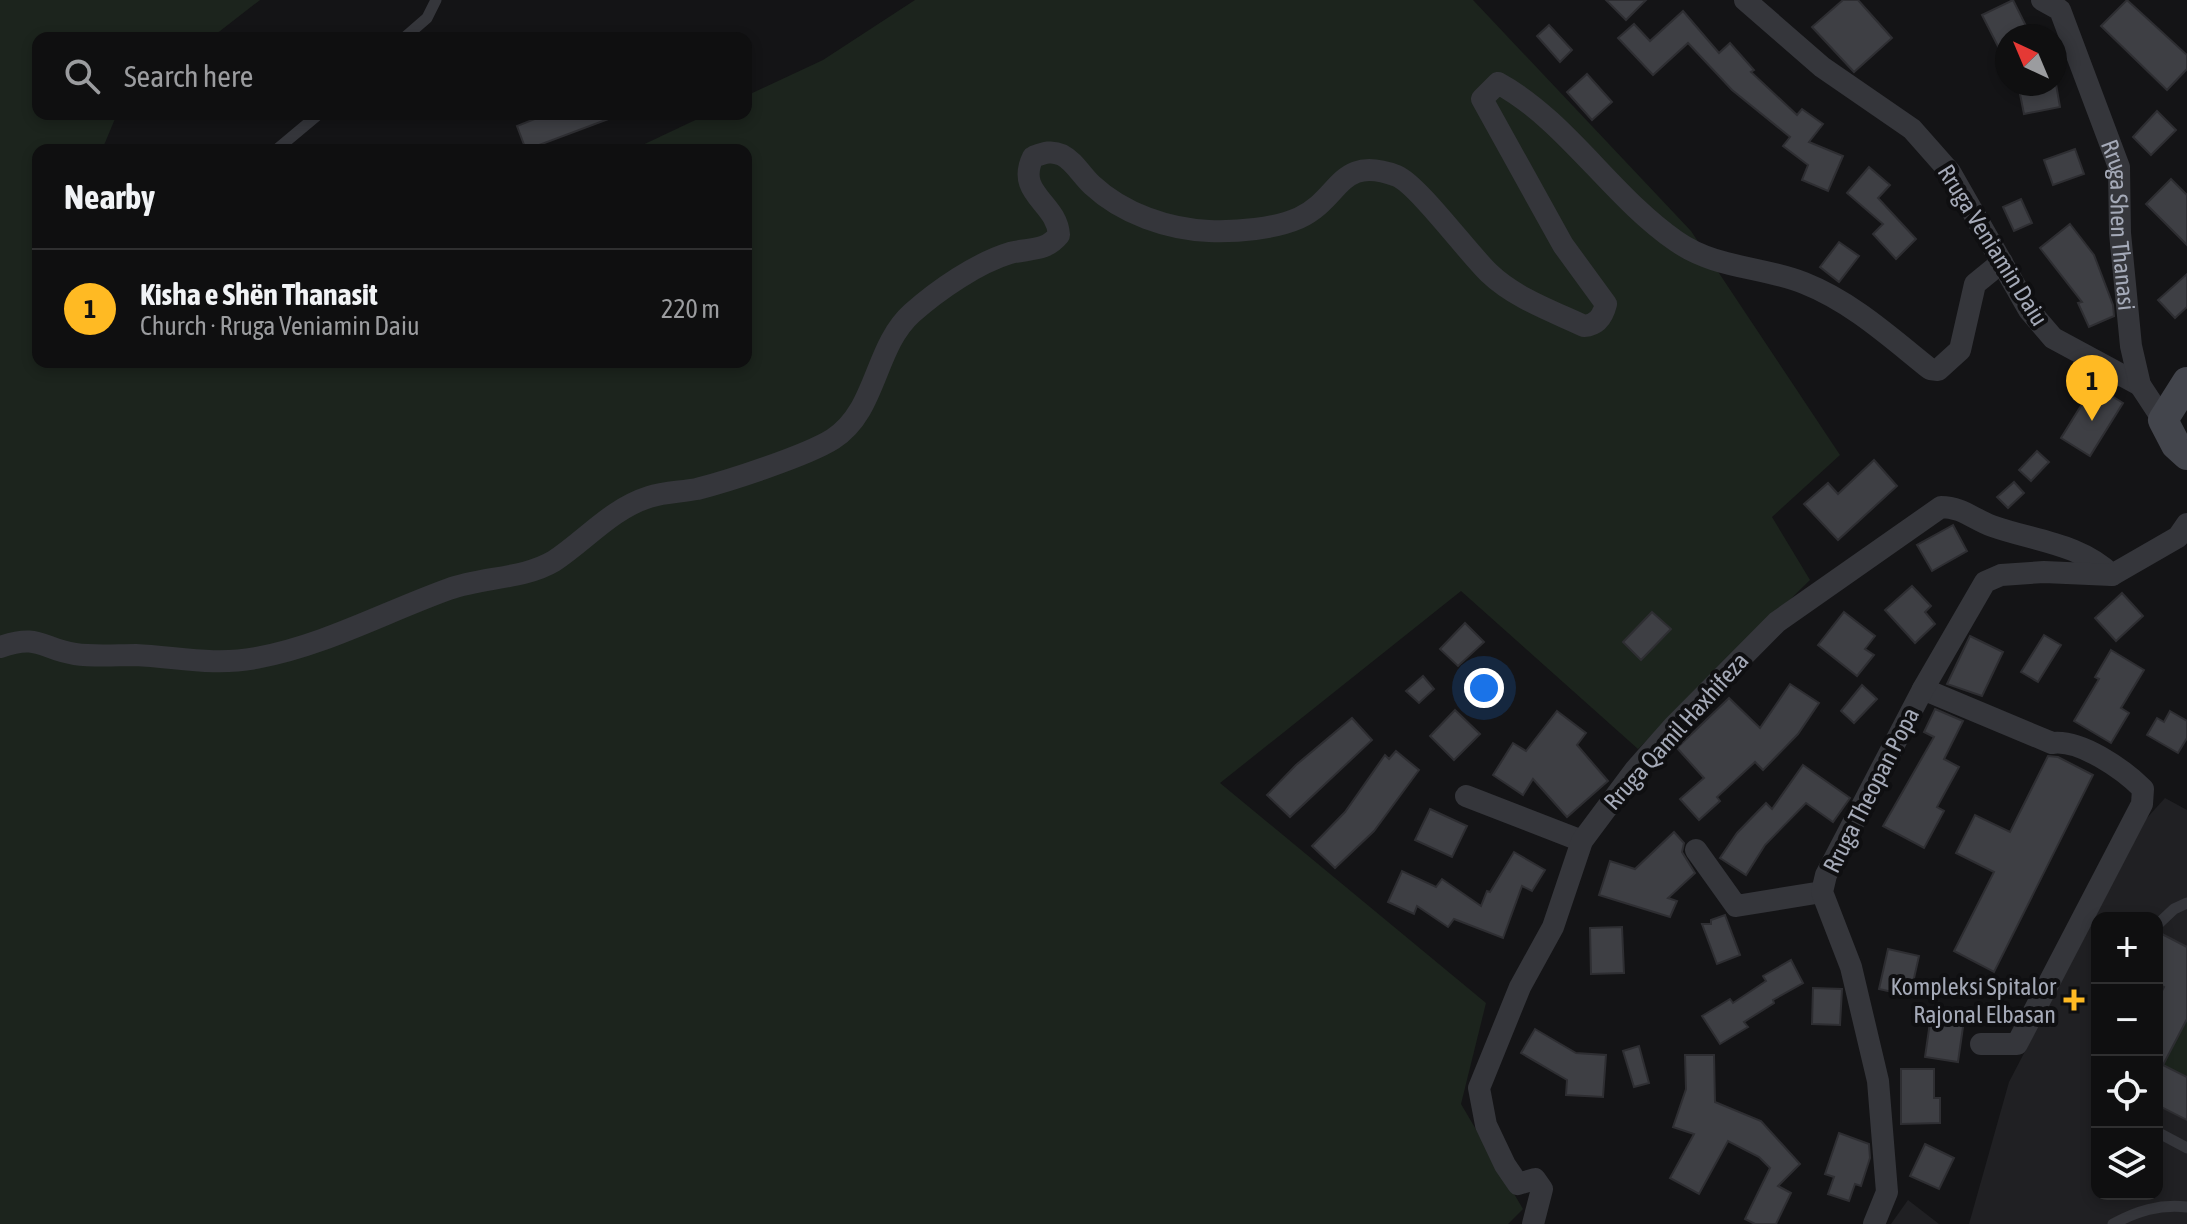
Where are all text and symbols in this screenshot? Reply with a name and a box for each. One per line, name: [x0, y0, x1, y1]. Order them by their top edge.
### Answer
north arrow: [1995, 24, 2067, 96]
search box: [32, 32, 752, 120]
icon: search: [60, 54, 104, 98]
text: Search here: [124, 59, 253, 93]
street label: Rruga Shen Thanasi: [2096, 136, 2141, 312]
street label: Rruga Veniamin Daiu: [1933, 160, 2053, 330]
text: Nearby: [64, 177, 155, 216]
text: Kisha e Shën Thanasit: [140, 277, 378, 311]
text: 1: [84, 294, 96, 324]
text: 220 m: [661, 294, 720, 324]
text: Church · Rruga Veniamin Daiu: [140, 311, 420, 341]
pin: 1: [2066, 355, 2118, 421]
street label: Rruga Qamil Haxhifeza: [1598, 647, 1754, 815]
your location: [1464, 668, 1504, 708]
street label: Rruga Theopan Popa: [1818, 703, 1924, 877]
map controls: [2091, 912, 2163, 1200]
button: +: [2091, 912, 2163, 984]
place label: Kompleksi Spitalor Rajonal Elbasan: [1890, 973, 2057, 1028]
button: −: [2091, 984, 2163, 1056]
marker: Kompleksi Spitalor Rajonal Elbasan: [2063, 989, 2085, 1011]
button: locate: [2091, 1056, 2163, 1128]
button: layers: [2091, 1128, 2163, 1200]

